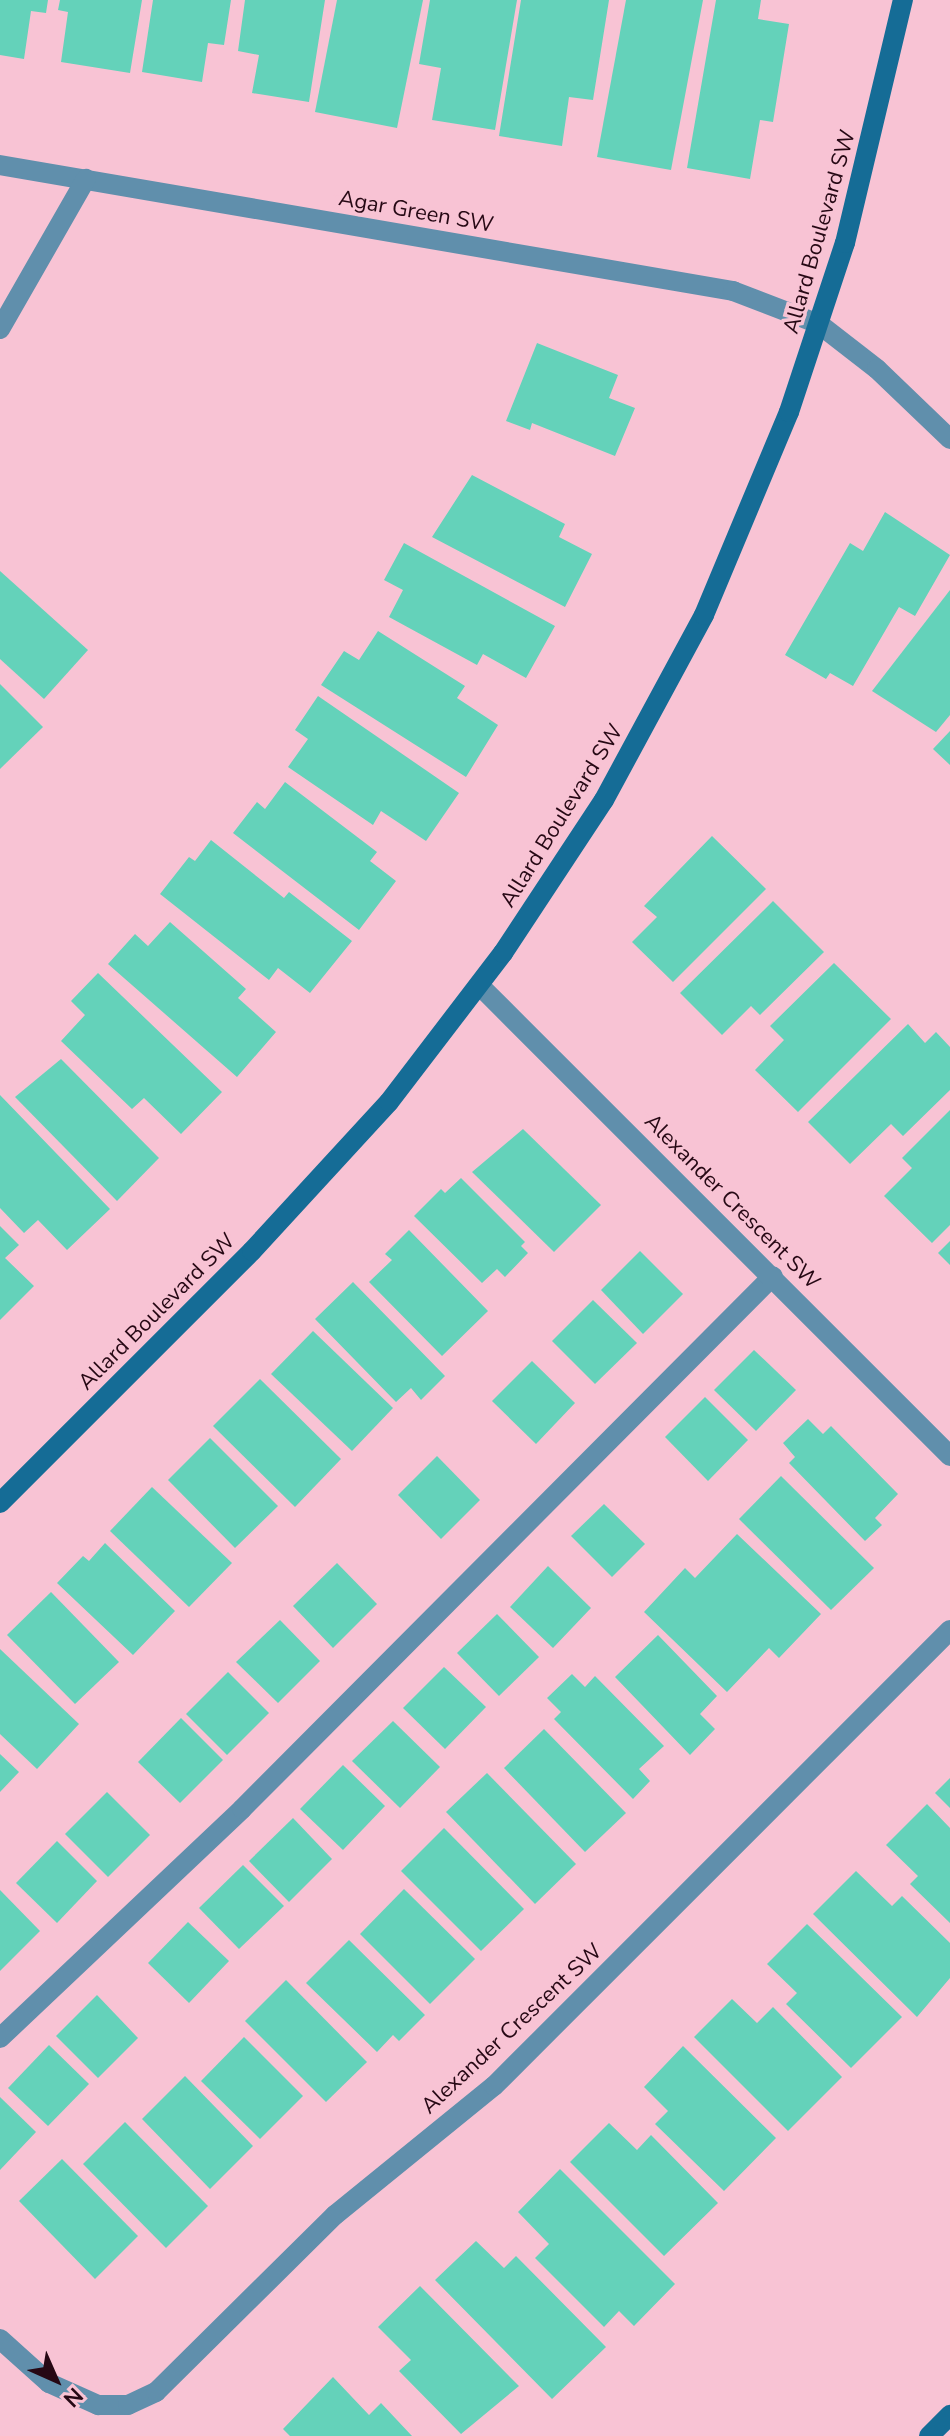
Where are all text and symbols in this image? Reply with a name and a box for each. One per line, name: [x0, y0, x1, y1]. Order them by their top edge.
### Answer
street label: Allard Boulevard SW: [778, 127, 862, 337]
street label: Agar Green SW: [337, 185, 495, 239]
street label: Allard Boulevard SW: [495, 720, 629, 912]
street label: Alexander Crescent SW: [639, 1109, 825, 1295]
street label: Allard Boulevard SW: [73, 1228, 241, 1396]
street label: Alexander Crescent SW: [416, 1938, 608, 2120]
north arrow: [16, 2340, 96, 2420]
text: N: [57, 2381, 89, 2413]

